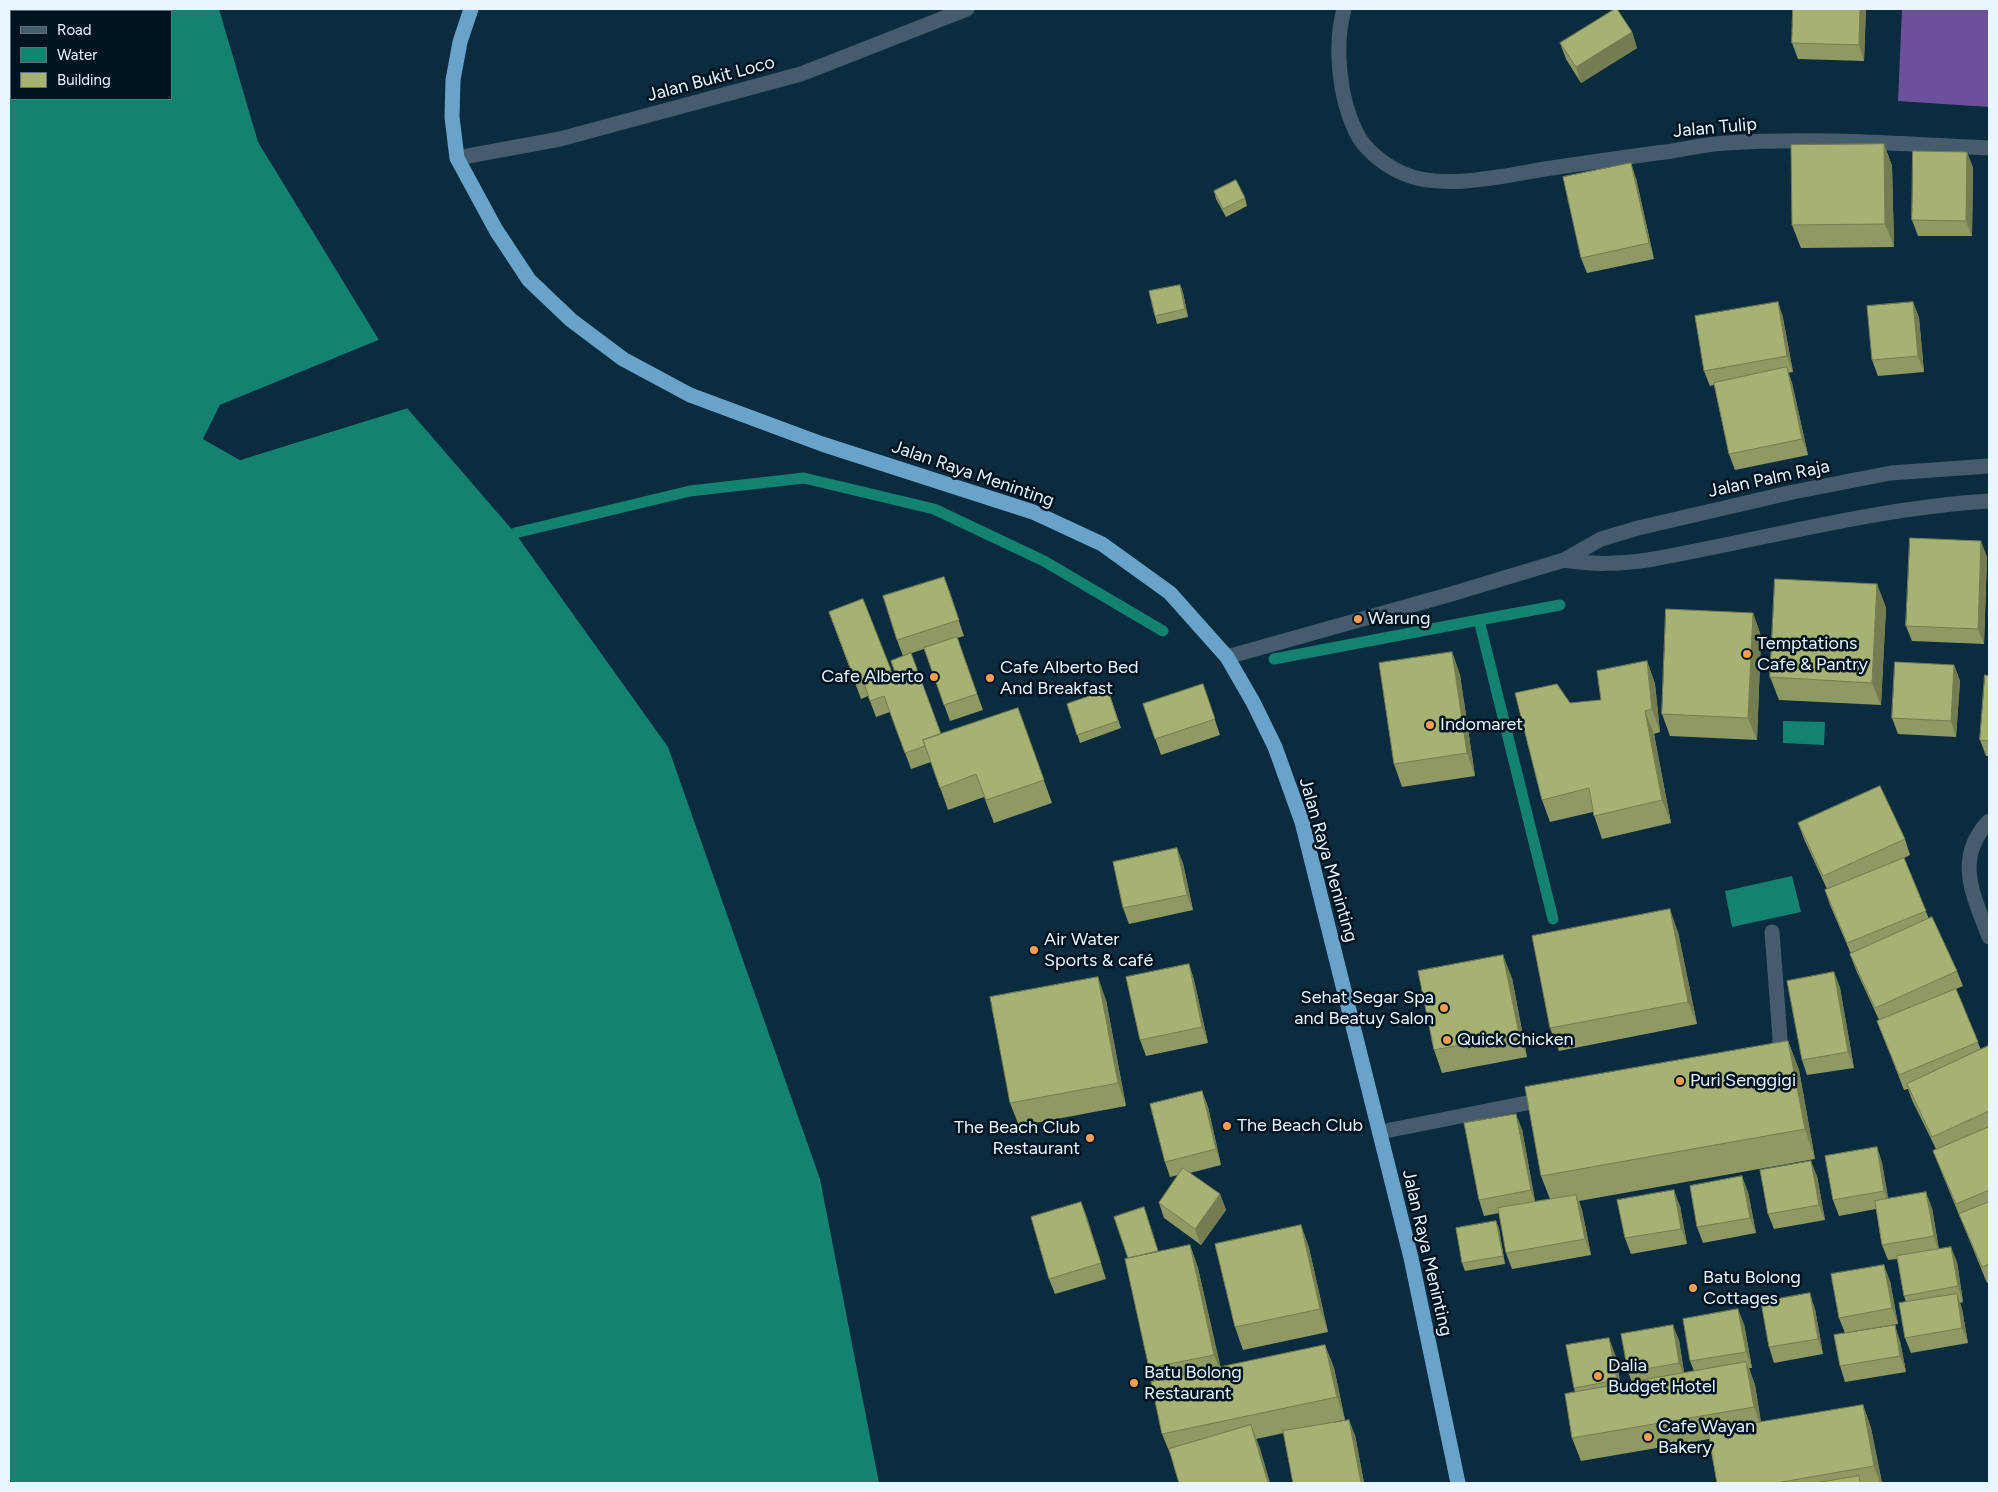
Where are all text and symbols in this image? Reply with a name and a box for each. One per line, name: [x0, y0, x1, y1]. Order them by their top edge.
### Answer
legend: [10, 10, 172, 100]
text: Road: [57, 21, 92, 39]
text: Water: [57, 46, 97, 64]
street label: Jalan Bukit Loco: [645, 52, 777, 106]
text: Building: [57, 71, 111, 89]
street label: Jalan Tulip: [1672, 114, 1758, 142]
street label: Jalan Raya Meninting: [889, 436, 1057, 512]
street label: Jalan Palm Raja: [1706, 456, 1832, 502]
place label: Warung: [1368, 608, 1430, 630]
marker: Warung: [1352, 613, 1364, 625]
place label: Temptations Cafe & Pantry: [1757, 633, 1868, 676]
marker: Temptations Cafe & Pantry: [1741, 648, 1753, 660]
place label: Cafe Alberto Bed And Breakfast: [1000, 657, 1139, 700]
place label: Cafe Alberto: [821, 666, 924, 688]
marker: Cafe Alberto: [928, 671, 940, 683]
marker: Cafe Alberto Bed And Breakfast: [984, 672, 996, 684]
place label: Indomaret: [1440, 714, 1523, 736]
marker: Indomaret: [1424, 719, 1436, 731]
street label: Jalan Raya Meninting: [1294, 775, 1362, 945]
place label: Air Water Sports & café: [1044, 929, 1153, 972]
marker: Air Water Sports & café: [1028, 944, 1040, 956]
place label: Sehat Segar Spa and Beatuy Salon: [1294, 987, 1434, 1030]
marker: Sehat Segar Spa and Beatuy Salon: [1438, 1002, 1450, 1014]
place label: Quick Chicken: [1457, 1029, 1574, 1051]
marker: Quick Chicken: [1441, 1034, 1453, 1046]
place label: Puri Senggigi: [1690, 1070, 1796, 1092]
marker: Puri Senggigi: [1674, 1075, 1686, 1087]
place label: The Beach Club: [1237, 1115, 1363, 1137]
place label: The Beach Club Restaurant: [954, 1117, 1080, 1160]
marker: The Beach Club: [1221, 1120, 1233, 1132]
marker: The Beach Club Restaurant: [1084, 1132, 1096, 1144]
street label: Jalan Raya Meninting: [1397, 1168, 1457, 1338]
place label: Batu Bolong Cottages: [1703, 1267, 1801, 1310]
marker: Batu Bolong Cottages: [1687, 1282, 1699, 1294]
place label: Dalia Budget Hotel: [1608, 1355, 1716, 1398]
place label: Batu Bolong Restaurant: [1144, 1362, 1242, 1405]
marker: Dalia Budget Hotel: [1592, 1370, 1604, 1382]
marker: Batu Bolong Restaurant: [1128, 1377, 1140, 1389]
place label: Cafe Wayan Bakery: [1658, 1416, 1755, 1458]
marker: Cafe Wayan Bakery: [1642, 1431, 1654, 1443]

